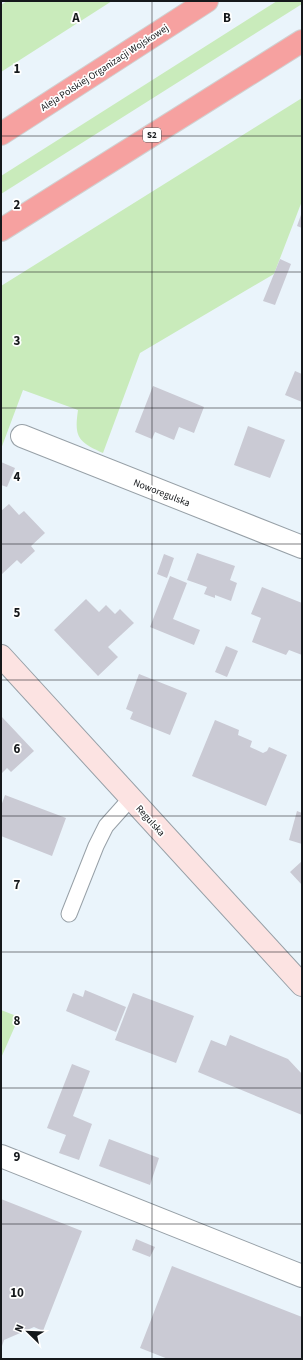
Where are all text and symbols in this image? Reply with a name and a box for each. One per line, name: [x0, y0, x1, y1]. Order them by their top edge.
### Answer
text: A: [71, 9, 80, 27]
text: B: [223, 9, 231, 27]
street label: Aleja Polskiej Organizacji Wojskowej: [38, 21, 171, 115]
text: 1: [14, 60, 21, 78]
road number: S2: [143, 128, 161, 142]
text: 2: [14, 196, 21, 214]
text: 3: [14, 332, 21, 350]
text: 4: [14, 468, 21, 486]
street label: Noworegulska: [131, 476, 192, 510]
text: 5: [14, 604, 21, 622]
text: 6: [14, 740, 21, 758]
street label: Regulska: [132, 802, 168, 839]
text: 7: [14, 876, 21, 894]
text: 8: [14, 1012, 21, 1030]
text: 9: [14, 1148, 21, 1166]
text: 10: [10, 1284, 24, 1302]
north arrow: [8, 1312, 48, 1352]
text: N: [11, 1322, 28, 1335]

